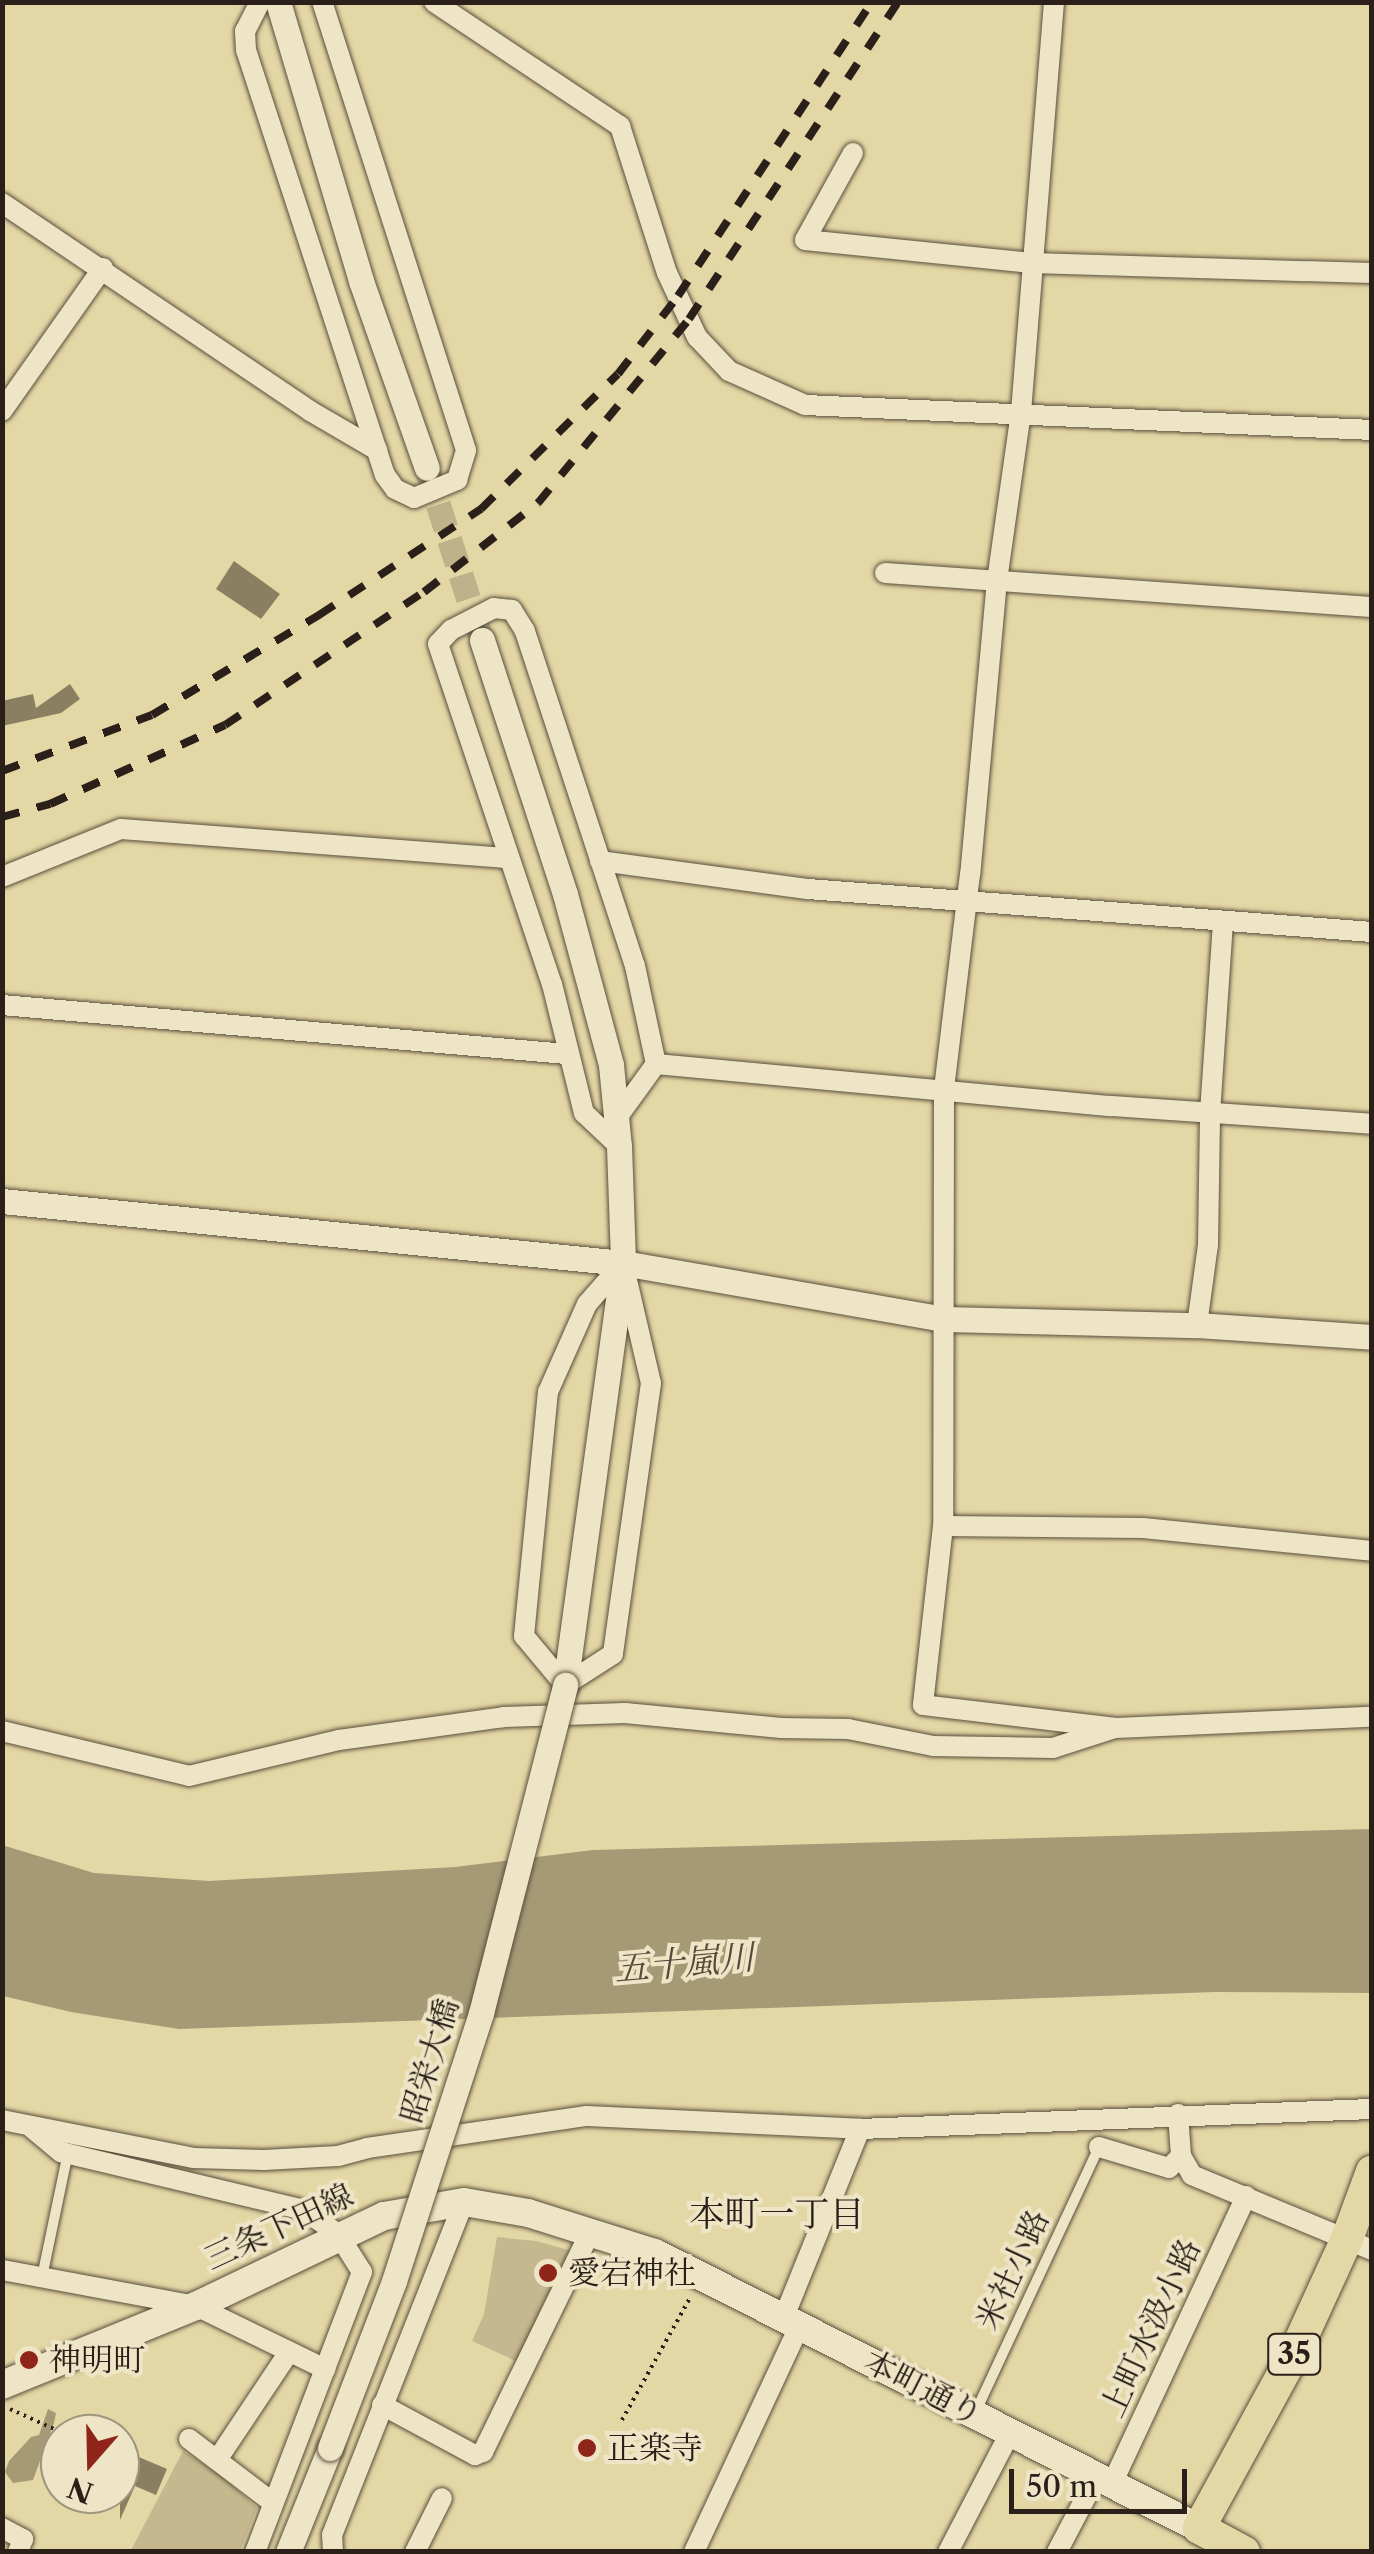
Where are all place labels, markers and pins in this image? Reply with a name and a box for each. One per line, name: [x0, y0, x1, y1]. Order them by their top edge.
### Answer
place label: 愛宕神社: [568, 2254, 696, 2292]
marker: 愛宕神社: [537, 2262, 559, 2284]
place label: 神明町: [49, 2341, 145, 2379]
marker: 神明町: [18, 2349, 40, 2371]
place label: 正楽寺: [607, 2429, 703, 2467]
marker: 正楽寺: [576, 2437, 598, 2459]

